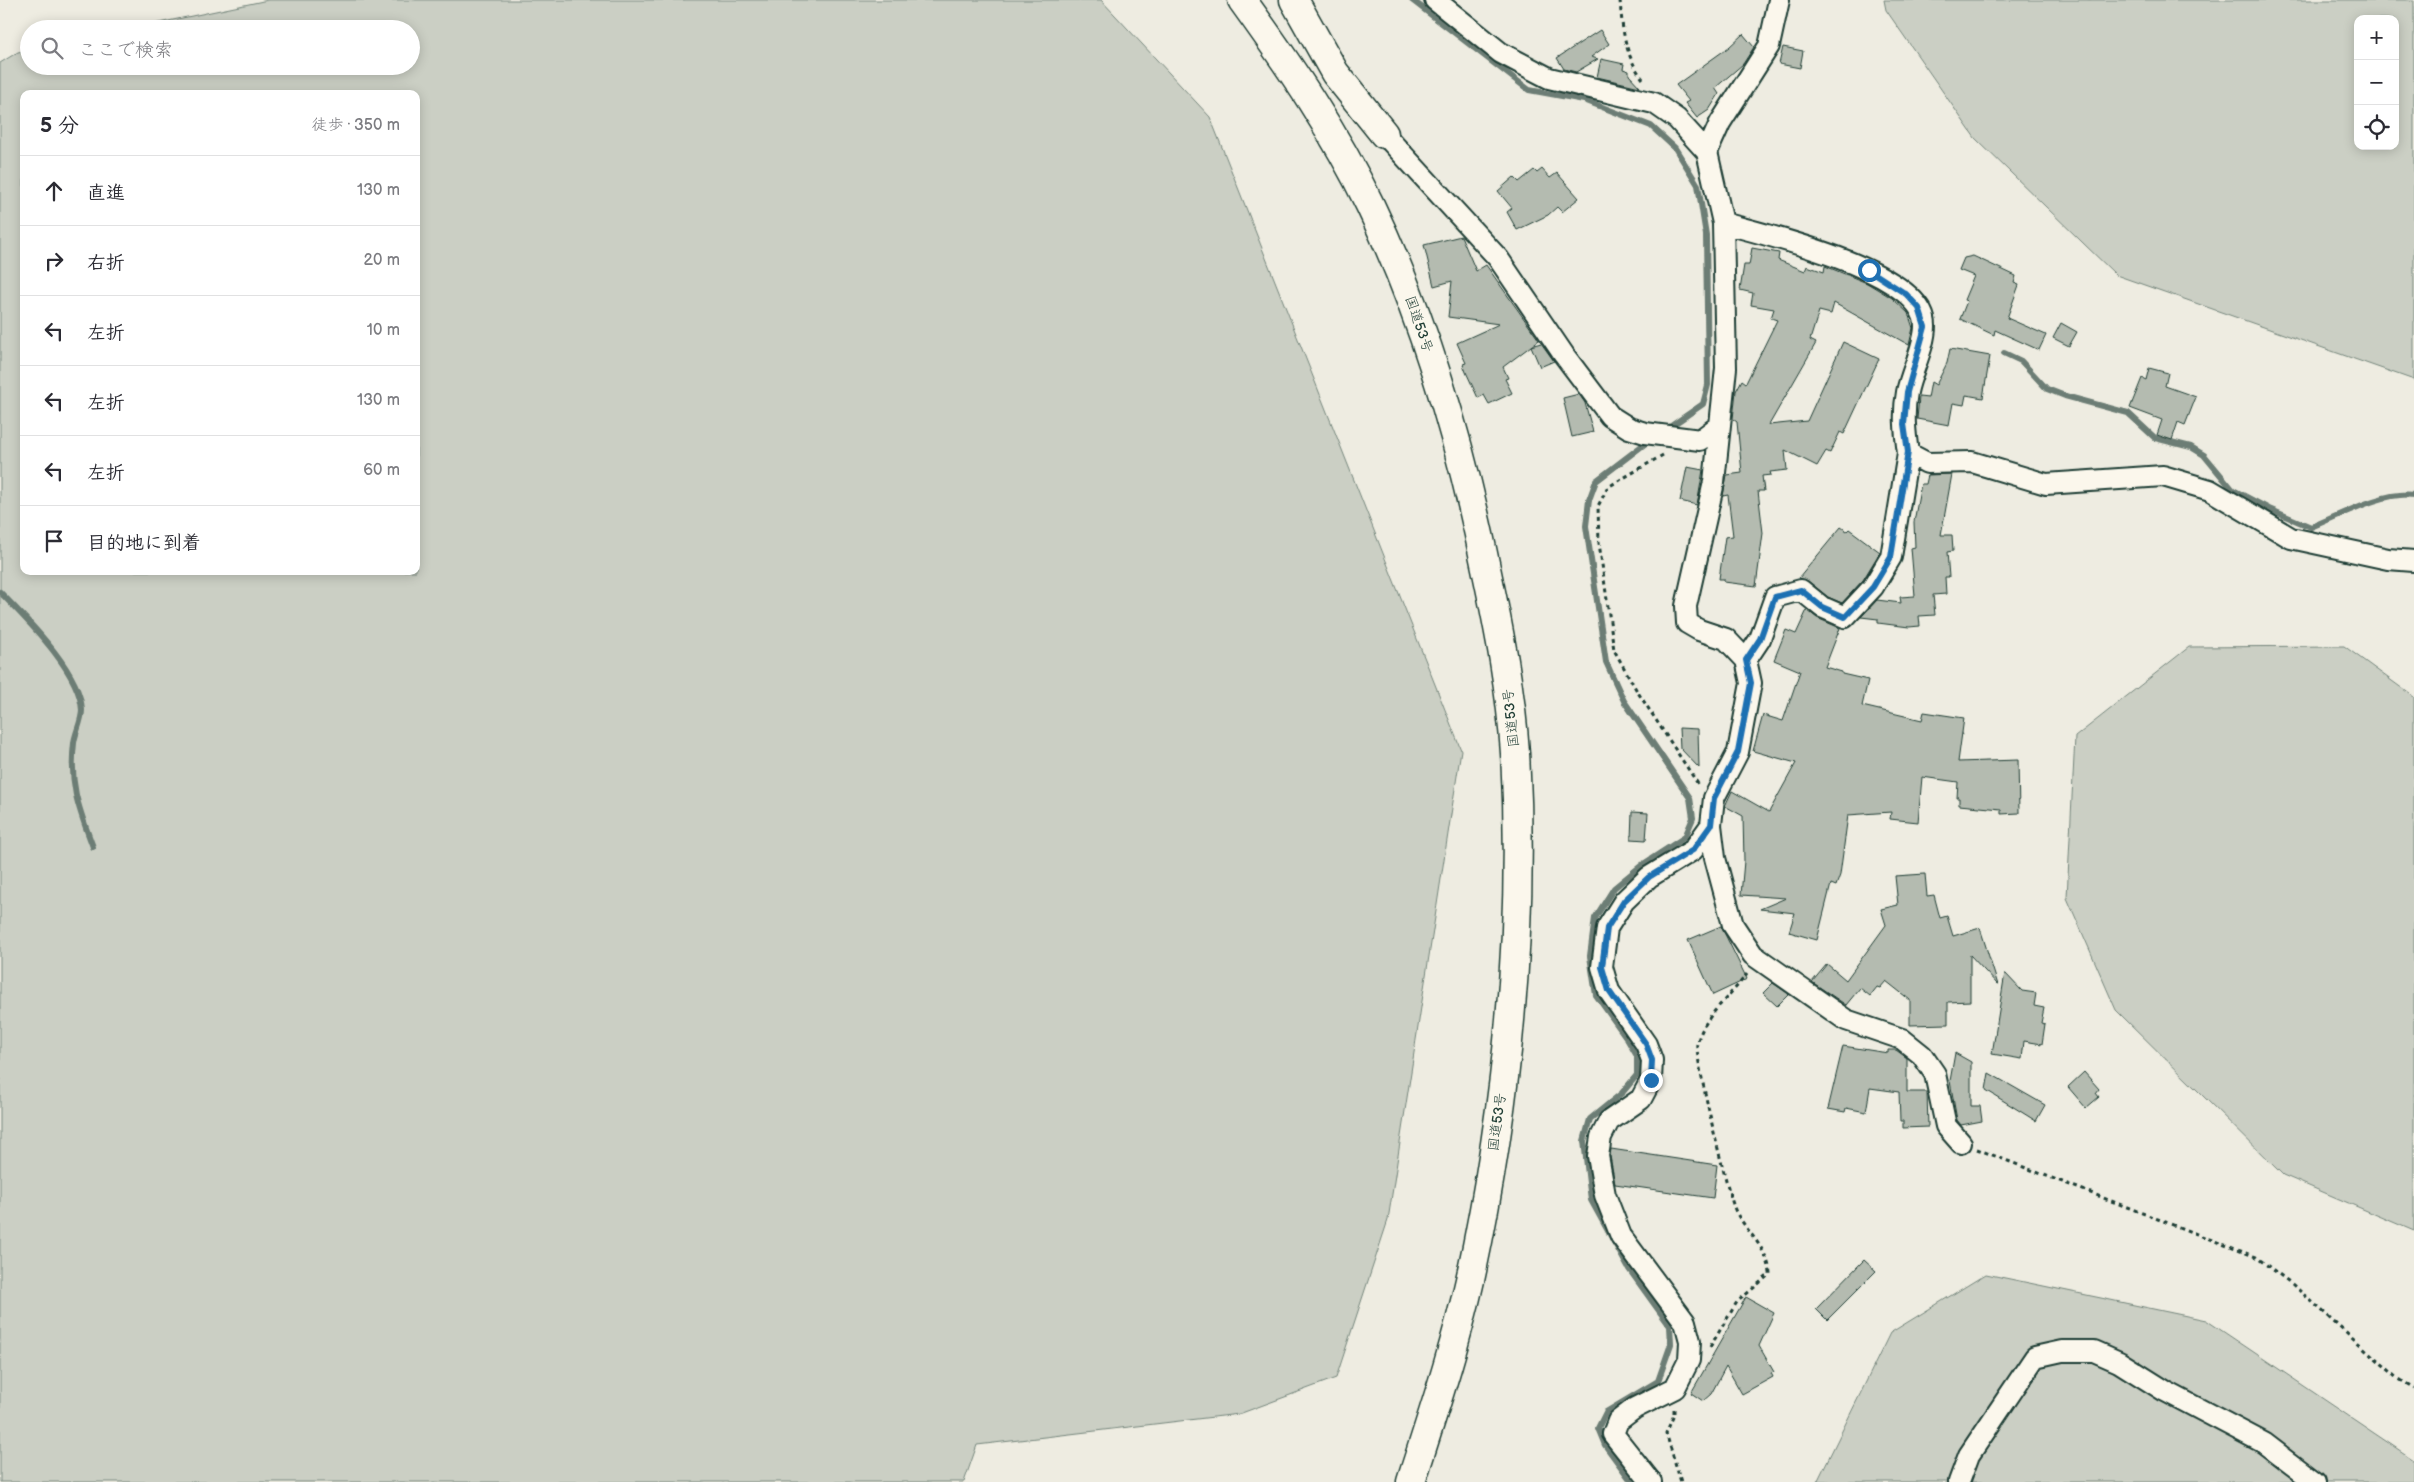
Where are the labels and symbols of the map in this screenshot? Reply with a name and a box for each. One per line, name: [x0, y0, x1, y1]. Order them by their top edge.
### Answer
route start: [1858, 259, 1881, 282]
street label: 国道53号: [1401, 294, 1437, 354]
street label: 国道53号: [1499, 688, 1523, 748]
route end: [1640, 1069, 1663, 1092]
street label: 国道53号: [1485, 1092, 1509, 1152]

